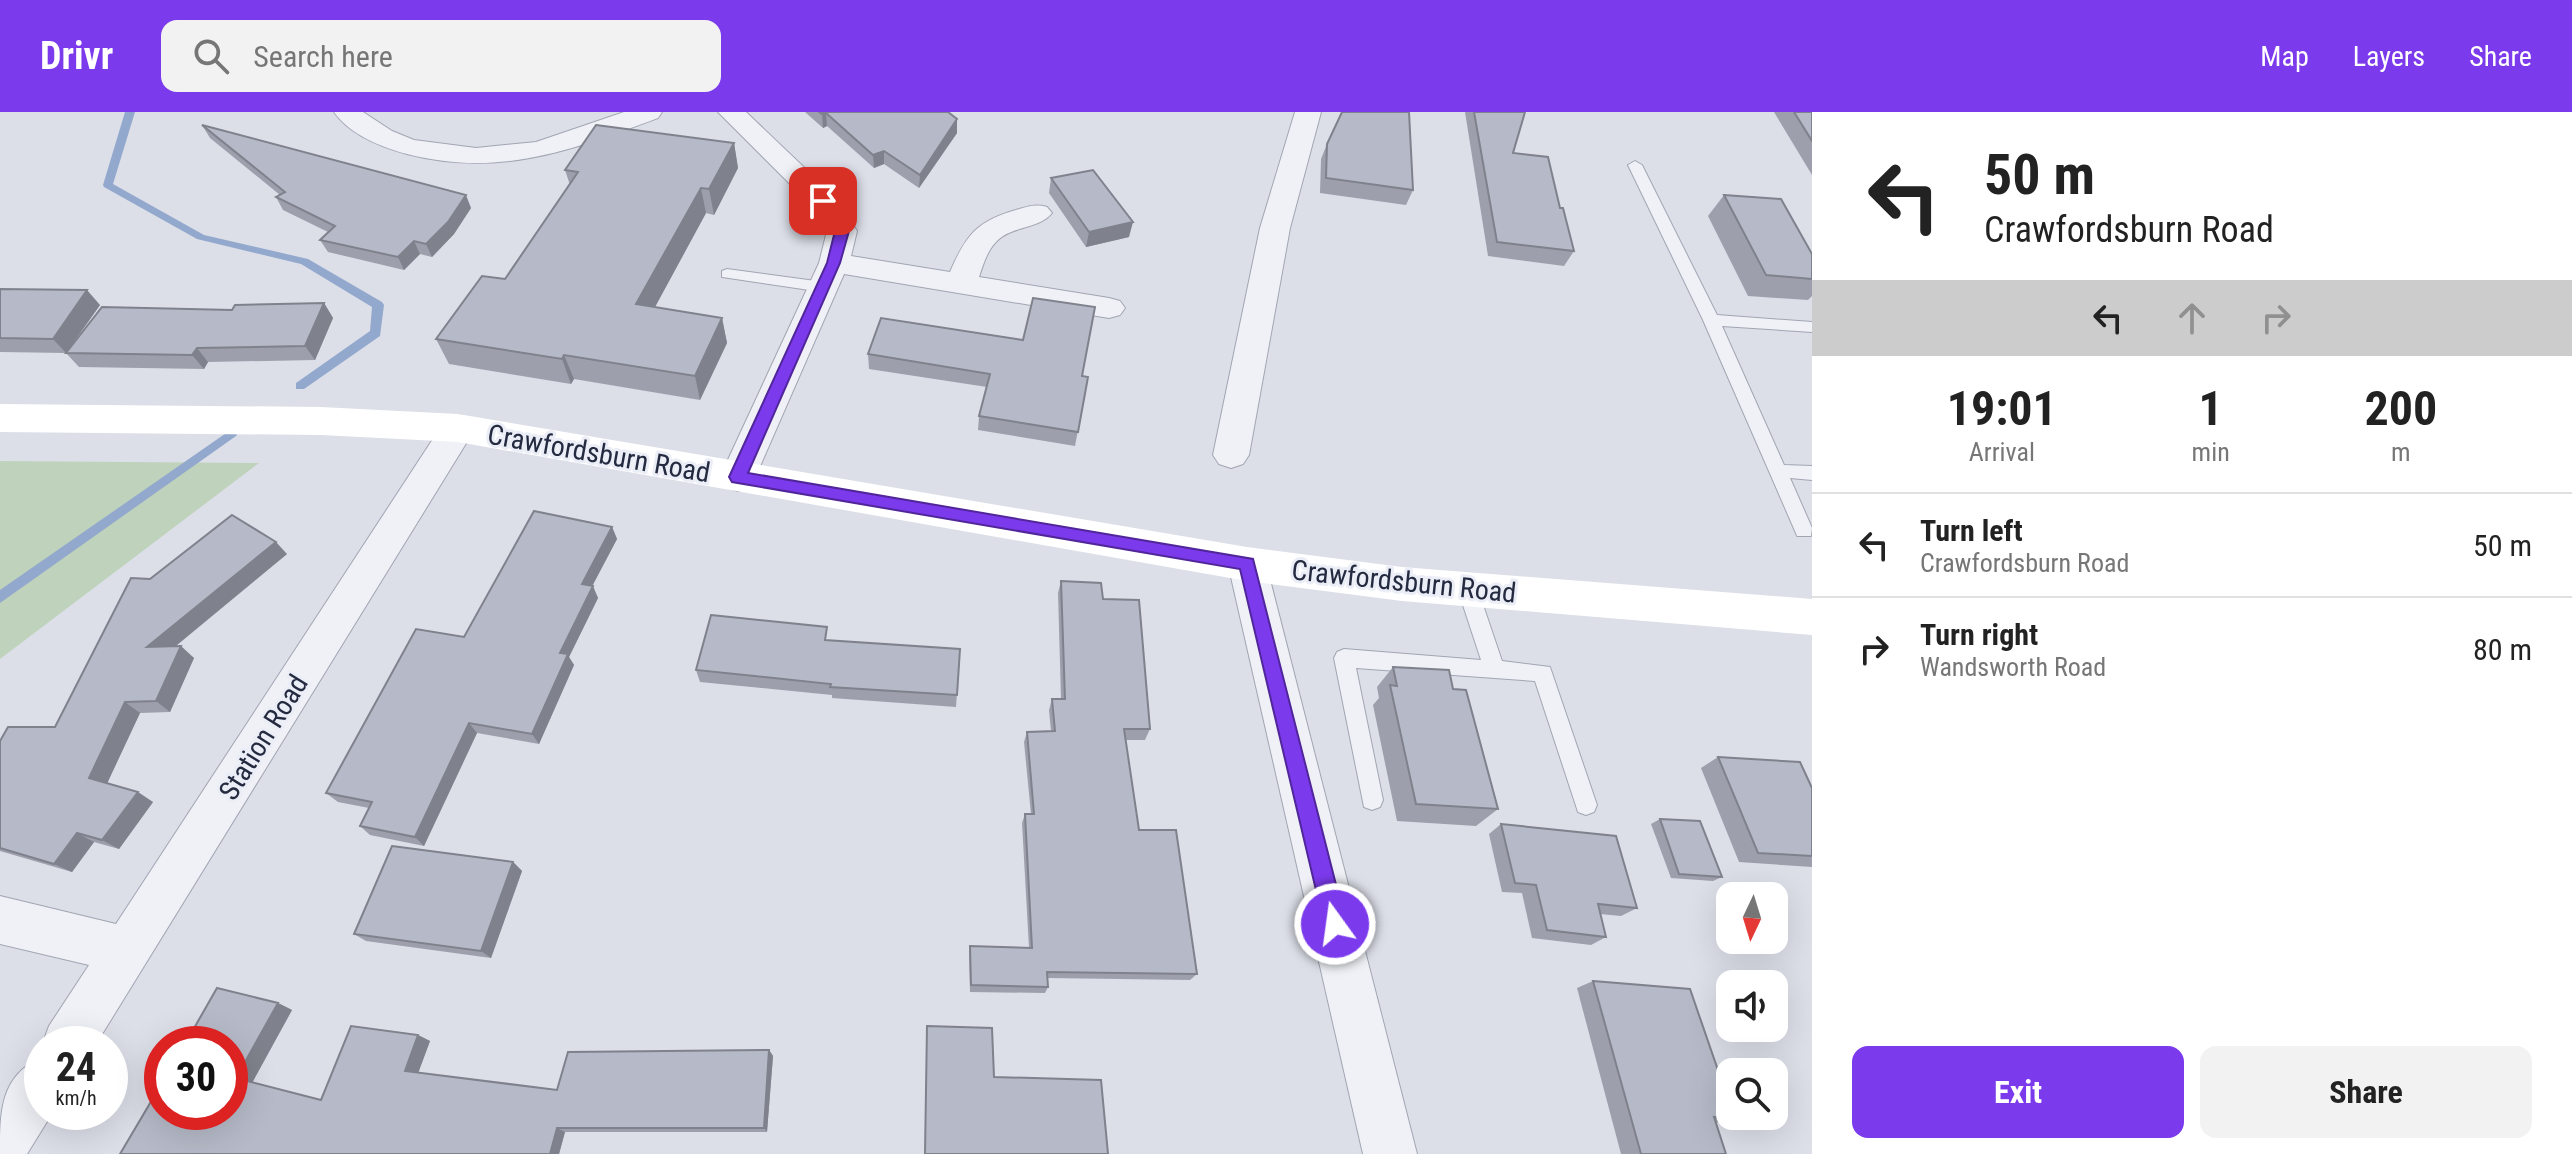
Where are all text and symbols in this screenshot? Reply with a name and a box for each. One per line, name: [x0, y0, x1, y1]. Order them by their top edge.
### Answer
search box: [161, 20, 721, 92]
text: Drivr: [40, 34, 113, 78]
icon: search: [189, 34, 233, 78]
text: Search here: [253, 39, 393, 74]
text: Map: [2260, 40, 2309, 73]
text: Layers: [2353, 40, 2425, 73]
text: Share: [2469, 40, 2532, 73]
text: 50 m: [1984, 142, 2095, 208]
icon: left: [1852, 144, 1956, 248]
pin: [789, 167, 857, 235]
icon: arrive: [801, 179, 845, 223]
text: Crawfordsburn Road: [1984, 209, 2274, 251]
icon: left: [2086, 296, 2130, 340]
icon: ahead: [2170, 296, 2214, 340]
icon: right: [2254, 296, 2298, 340]
text: 19:01: [1947, 380, 2057, 437]
text: 1: [2199, 380, 2223, 437]
text: 200: [2364, 380, 2437, 437]
street label: Crawfordsburn Road: [485, 418, 713, 489]
text: Arrival: [1969, 437, 2035, 467]
text: min: [2192, 437, 2230, 467]
text: m: [2391, 437, 2411, 467]
text: Turn left: [1920, 513, 2023, 548]
icon: left: [1852, 523, 1896, 567]
text: 50 m: [2473, 528, 2532, 563]
text: Crawfordsburn Road: [1920, 548, 2129, 578]
street label: Crawfordsburn Road: [1290, 553, 1518, 610]
text: Turn right: [1920, 617, 2038, 652]
icon: right: [1852, 627, 1896, 671]
text: 80 m: [2473, 632, 2532, 667]
text: Wandsworth Road: [1920, 652, 2106, 682]
street label: Station Road: [212, 669, 315, 806]
position arrow: [1293, 882, 1377, 966]
north arrow: [1716, 882, 1788, 954]
map controls: [1716, 882, 1788, 1130]
button: sound: [1716, 970, 1788, 1042]
speed limit sign: 30: [144, 1026, 248, 1130]
text: 24: [56, 1044, 96, 1091]
button: Exit: [1852, 1046, 2184, 1138]
button: Share: [2200, 1046, 2532, 1138]
button: search: [1716, 1058, 1788, 1130]
text: km/h: [55, 1086, 97, 1110]

